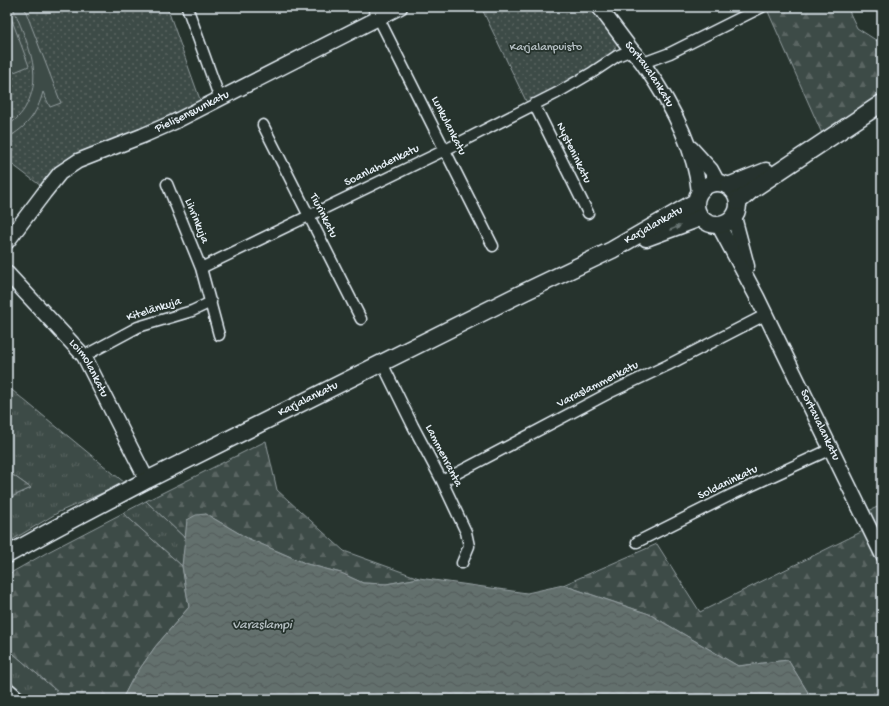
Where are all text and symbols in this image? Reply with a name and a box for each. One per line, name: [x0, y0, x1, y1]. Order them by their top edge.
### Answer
street label: Sortavalankatu: [621, 39, 677, 110]
park label: Karjalanpuisto: [510, 41, 582, 55]
street label: Pielisensuunkatu: [152, 88, 232, 137]
street label: Lunkulankatu: [427, 94, 469, 158]
street label: Nysteninkatu: [552, 120, 594, 186]
street label: Soanlahdenkatu: [342, 142, 422, 190]
street label: Tiurinkatu: [305, 191, 340, 241]
street label: Lihrinkuja: [181, 197, 211, 246]
street label: Karjalankatu: [622, 203, 686, 248]
one-way arrow: [670, 225, 681, 231]
street label: Kitelänkuja: [125, 295, 183, 325]
street label: Loimolankatu: [65, 337, 111, 400]
street label: Varaslammenkatu: [554, 358, 641, 412]
street label: Karjalankatu: [276, 379, 341, 420]
street label: Sortavalankatu: [796, 387, 843, 463]
street label: Lammenranta: [421, 422, 465, 490]
street label: Soldaninkatu: [696, 462, 760, 503]
water label: Varaslampi: [232, 618, 294, 633]

